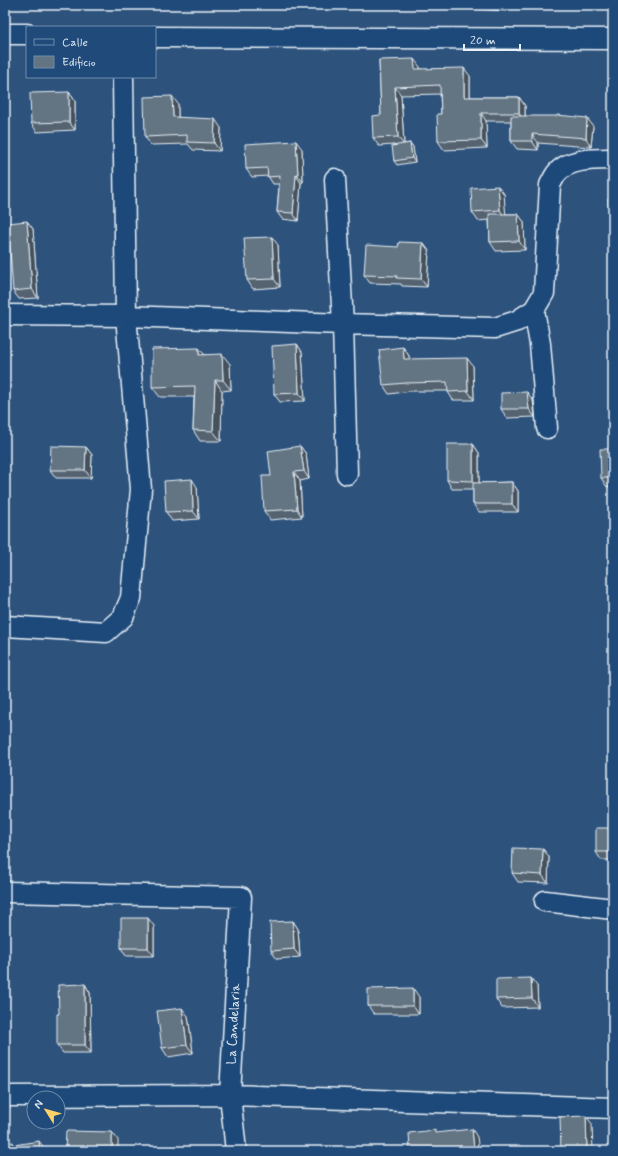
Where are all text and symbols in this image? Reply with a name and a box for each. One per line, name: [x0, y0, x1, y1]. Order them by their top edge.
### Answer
legend: [26, 26, 156, 78]
scale bar: [464, 26, 520, 52]
text: 20 m: [470, 33, 496, 49]
text: Calle: [62, 35, 88, 51]
text: Edificio: [62, 55, 96, 71]
street label: La Candelaria: [223, 983, 245, 1065]
north arrow: [26, 1090, 66, 1130]
text: N: [31, 1097, 47, 1112]

